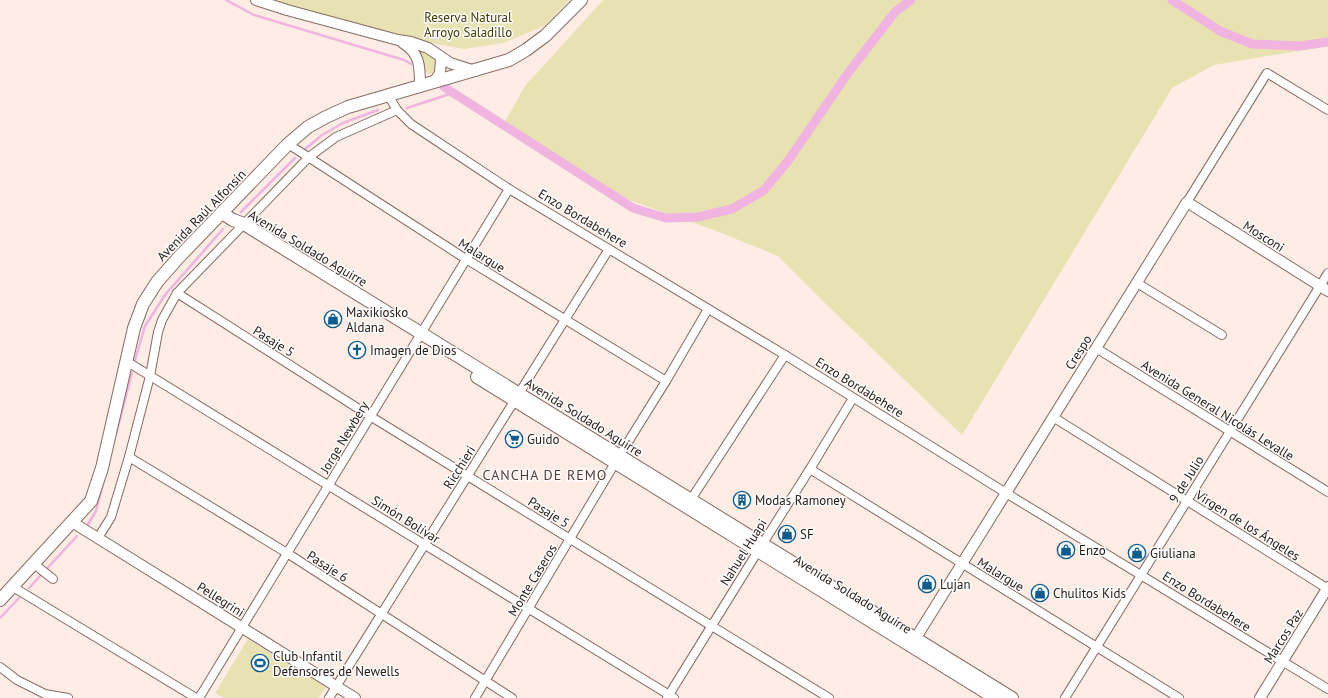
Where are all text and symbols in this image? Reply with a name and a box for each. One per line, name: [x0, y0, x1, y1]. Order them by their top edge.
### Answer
park label: Reserva Natural Arroyo Saladillo: [424, 9, 512, 41]
street label: Avenida Raúl Alfonsín: [153, 166, 249, 265]
street label: Enzo Bordabehere: [535, 185, 630, 252]
street label: Avenida Soldado Aguirre: [245, 206, 370, 291]
street label: Mosconi: [1240, 217, 1288, 256]
street label: Malargue: [455, 234, 508, 276]
place label: Maxikiosko Aldana: [346, 304, 408, 336]
shop icon: Maxikiosko Aldana: [323, 309, 343, 329]
street label: Pasaje 5: [250, 322, 298, 361]
street label: Crespo: [1061, 332, 1096, 373]
church icon: Imagen de Dios: [347, 340, 367, 360]
place label: Imagen de Dios: [370, 342, 456, 359]
street label: Enzo Bordabehere: [812, 353, 907, 421]
street label: Avenida General Nicolás Levalle: [1138, 356, 1297, 465]
street label: Avenida Soldado Aguirre: [522, 374, 646, 461]
street label: Jorge Newbery: [316, 398, 373, 477]
supermarket icon: Guido: [504, 429, 524, 449]
place label: Guido: [527, 431, 559, 448]
street label: Ricchieri: [440, 443, 479, 492]
street label: 9 de Julio: [1165, 452, 1208, 506]
district label: CANCHA DE REMO: [483, 466, 607, 484]
street label: Virgen de los Ángeles: [1191, 486, 1303, 564]
building icon: Modas Ramoney: [732, 490, 752, 510]
street label: Simón Bolívar: [368, 492, 444, 547]
place label: Modas Ramoney: [755, 492, 846, 509]
street label: Pasaje 5: [525, 493, 573, 532]
street label: Nahuel Huapi: [716, 516, 771, 589]
shop icon: SF: [777, 524, 797, 544]
place label: SF: [800, 526, 814, 543]
shop icon: Enzo: [1056, 540, 1076, 560]
street label: Monte Caseros: [504, 541, 561, 619]
place label: Enzo: [1079, 542, 1106, 559]
shop icon: Giuliana: [1127, 543, 1147, 563]
place label: Giuliana: [1150, 545, 1196, 562]
street label: Pasaje 6: [304, 547, 352, 586]
street label: Avenida Soldado Aguirre: [791, 551, 915, 638]
street label: Malargue: [974, 553, 1027, 595]
street label: Enzo Bordabehere: [1159, 567, 1254, 635]
shop icon: Lujan: [917, 574, 937, 594]
place label: Lujan: [940, 576, 971, 593]
street label: Pellegrini: [194, 578, 248, 621]
shop icon: Chulitos Kids: [1030, 583, 1050, 603]
place label: Chulitos Kids: [1053, 585, 1126, 602]
street label: Marcos Paz: [1260, 605, 1307, 667]
place label: Club Infantil Defensores de Newells: [273, 648, 400, 680]
sports icon: Club Infantil Defensores de Newells: [250, 653, 270, 673]

